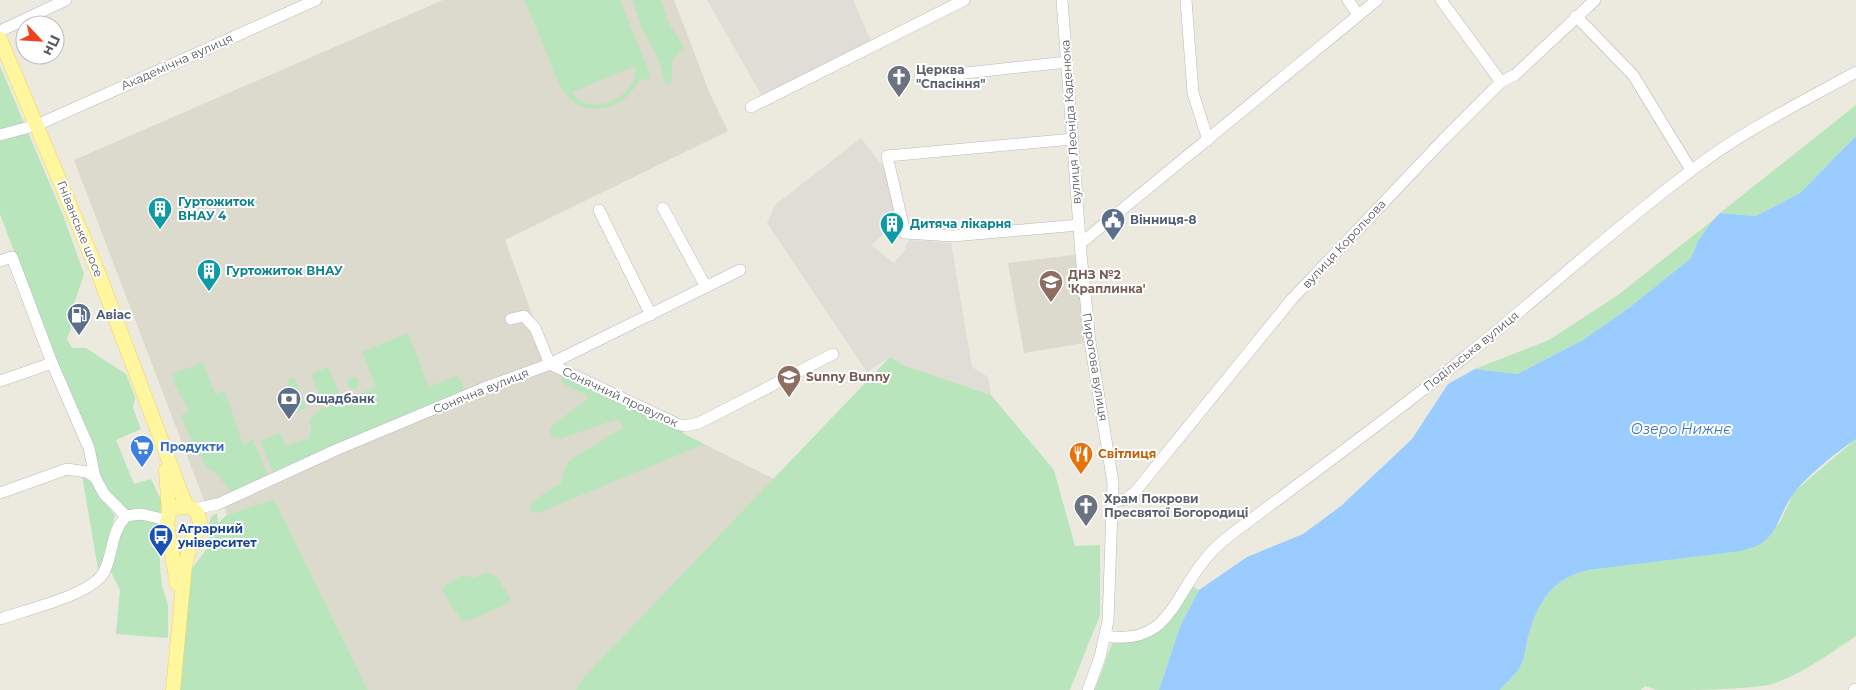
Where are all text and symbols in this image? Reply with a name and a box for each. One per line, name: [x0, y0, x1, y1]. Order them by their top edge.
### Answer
north arrow: [15, 15, 65, 65]
street label: Академічна вулиця: [118, 30, 235, 93]
text: Пн: [39, 32, 64, 59]
street label: вулиця Леоніда Каденюка: [1057, 39, 1084, 205]
place label: Церква "Спасіння": [916, 62, 985, 91]
church icon: Церква "Спасіння": [886, 64, 912, 98]
street label: Гніванське шосе: [54, 178, 107, 279]
place label: Гуртожиток ВНАУ 4: [178, 194, 255, 223]
building icon: Гуртожиток ВНАУ 4: [147, 196, 173, 230]
street label: вулиця Корольова: [1299, 196, 1389, 291]
public building icon: Вінниця-8: [1100, 207, 1126, 241]
building icon: Дитяча лікарня: [879, 211, 905, 245]
place label: Вінниця-8: [1130, 212, 1196, 227]
place label: Дитяча лікарня: [910, 216, 1011, 231]
building icon: Гуртожиток ВНАУ: [196, 258, 222, 292]
place label: Гуртожиток ВНАУ: [226, 263, 343, 278]
place label: ДНЗ №2 'Краплинка': [1068, 267, 1146, 296]
school or university icon: ДНЗ №2 'Краплинка': [1038, 269, 1064, 303]
fuel station icon: Авіас: [66, 302, 92, 336]
place label: Авіас: [96, 307, 131, 322]
street label: Подільська вулиця: [1420, 308, 1521, 394]
street label: Пирогова вулиця: [1080, 312, 1111, 422]
street label: Сонячний провулок: [560, 363, 681, 430]
school or university icon: Sunny Bunny: [776, 364, 802, 398]
street label: Сонячна вулиця: [431, 365, 531, 417]
place label: Sunny Bunny: [806, 369, 891, 384]
bank icon: Ощадбанк: [276, 386, 302, 420]
place label: Ощадбанк: [306, 391, 375, 406]
water label: Озеро Нижнє: [1631, 420, 1732, 438]
supermarket icon: Продукти: [129, 434, 155, 468]
place label: Продукти: [160, 439, 224, 454]
restaurant icon: Світлиця: [1068, 441, 1094, 475]
place label: Світлиця: [1098, 446, 1156, 461]
place label: Храм Покрови Пресвятої Богородиці: [1104, 491, 1249, 520]
church icon: Храм Покрови Пресвятої Богородиці: [1073, 493, 1099, 527]
place label: Аграрний університет: [177, 521, 257, 550]
bus stop icon: Аграрний університет: [148, 523, 174, 557]

